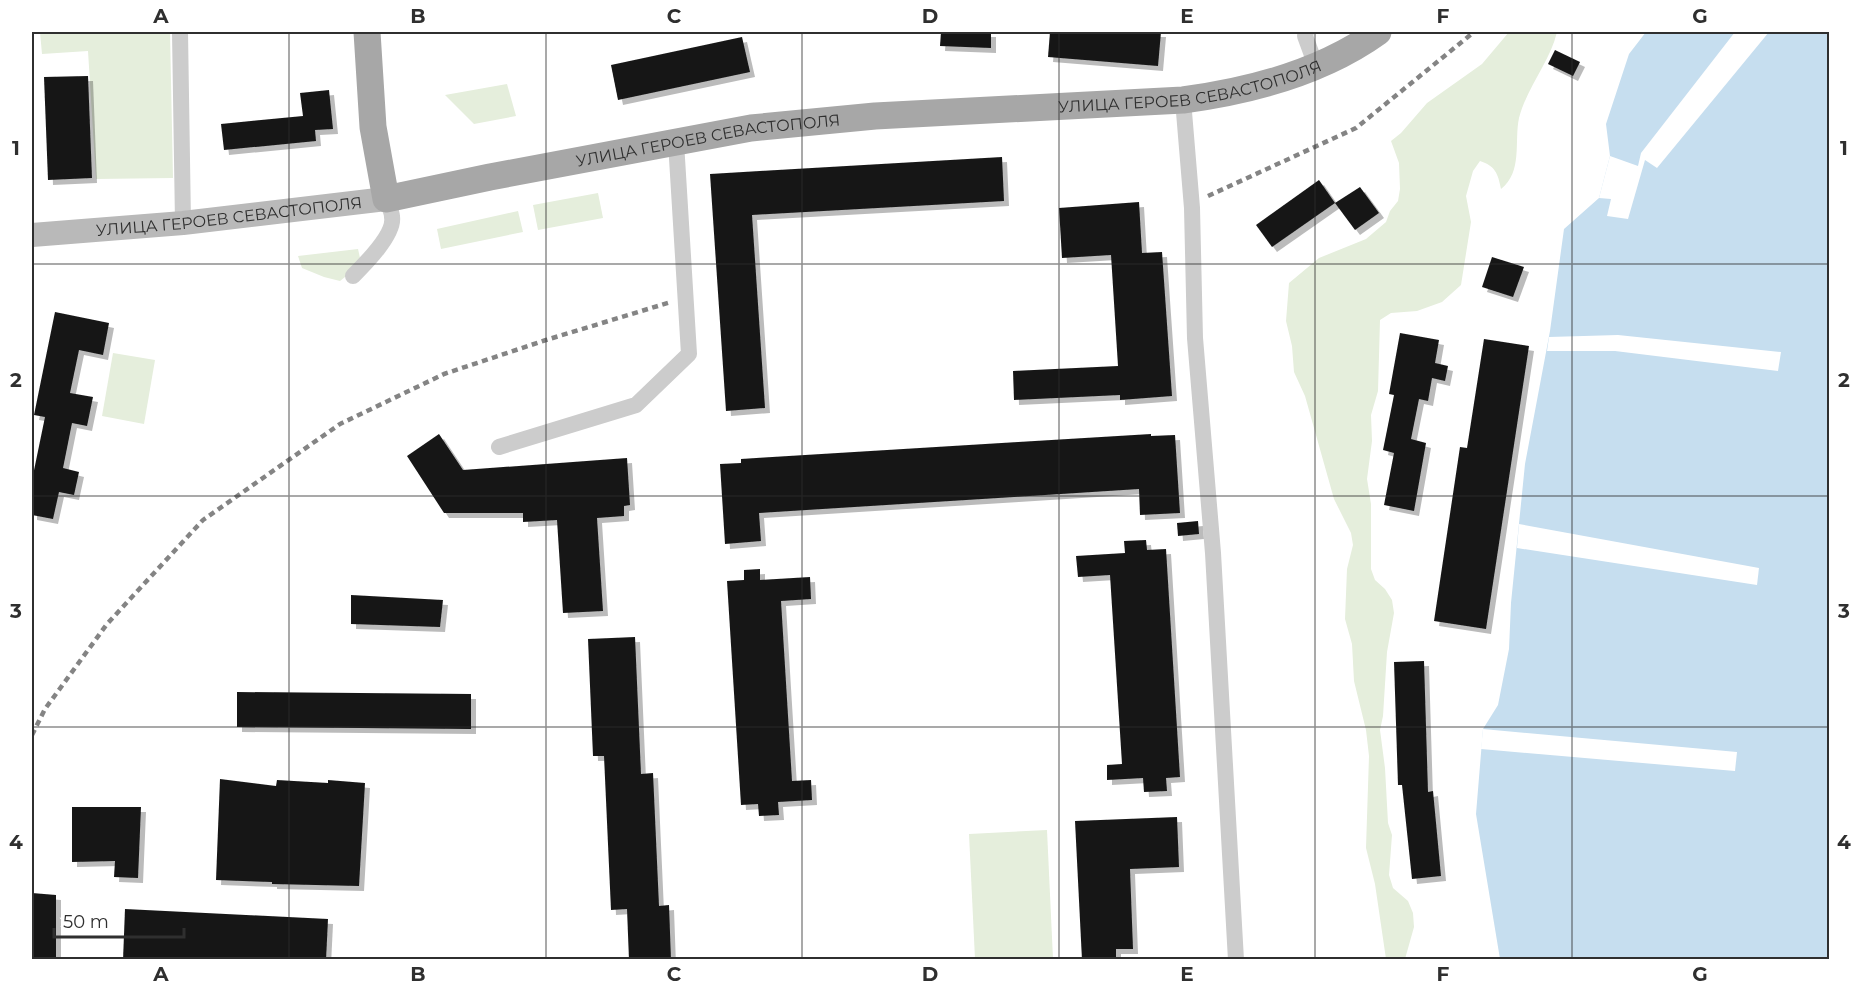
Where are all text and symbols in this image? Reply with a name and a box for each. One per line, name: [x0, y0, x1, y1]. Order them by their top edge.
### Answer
text: A: [152, 4, 169, 28]
text: B: [410, 4, 426, 28]
text: C: [667, 4, 682, 28]
text: D: [922, 4, 938, 28]
text: E: [1180, 4, 1194, 28]
text: F: [1437, 4, 1450, 28]
text: G: [1692, 4, 1708, 28]
street label: УЛИЦА ГЕРОЕВ СЕВАСТОПОЛЯ: [1058, 56, 1324, 116]
street label: УЛИЦА ГЕРОЕВ СЕВАСТОПОЛЯ: [574, 110, 841, 170]
text: 1: [12, 136, 20, 160]
text: 1: [1840, 136, 1848, 160]
street label: УЛИЦА ГЕРОЕВ СЕВАСТОПОЛЯ: [95, 192, 363, 239]
text: 2: [10, 368, 22, 392]
text: 2: [1838, 368, 1850, 392]
text: 3: [9, 599, 22, 623]
text: 3: [1837, 599, 1850, 623]
text: 4: [9, 830, 23, 854]
text: 4: [1837, 830, 1851, 854]
scale bar: [54, 901, 184, 939]
text: 50 m: [63, 911, 109, 933]
text: A: [152, 962, 169, 986]
text: B: [410, 962, 426, 986]
text: C: [667, 962, 682, 986]
text: D: [922, 962, 938, 986]
text: E: [1180, 962, 1194, 986]
text: F: [1437, 962, 1450, 986]
text: G: [1692, 962, 1708, 986]

